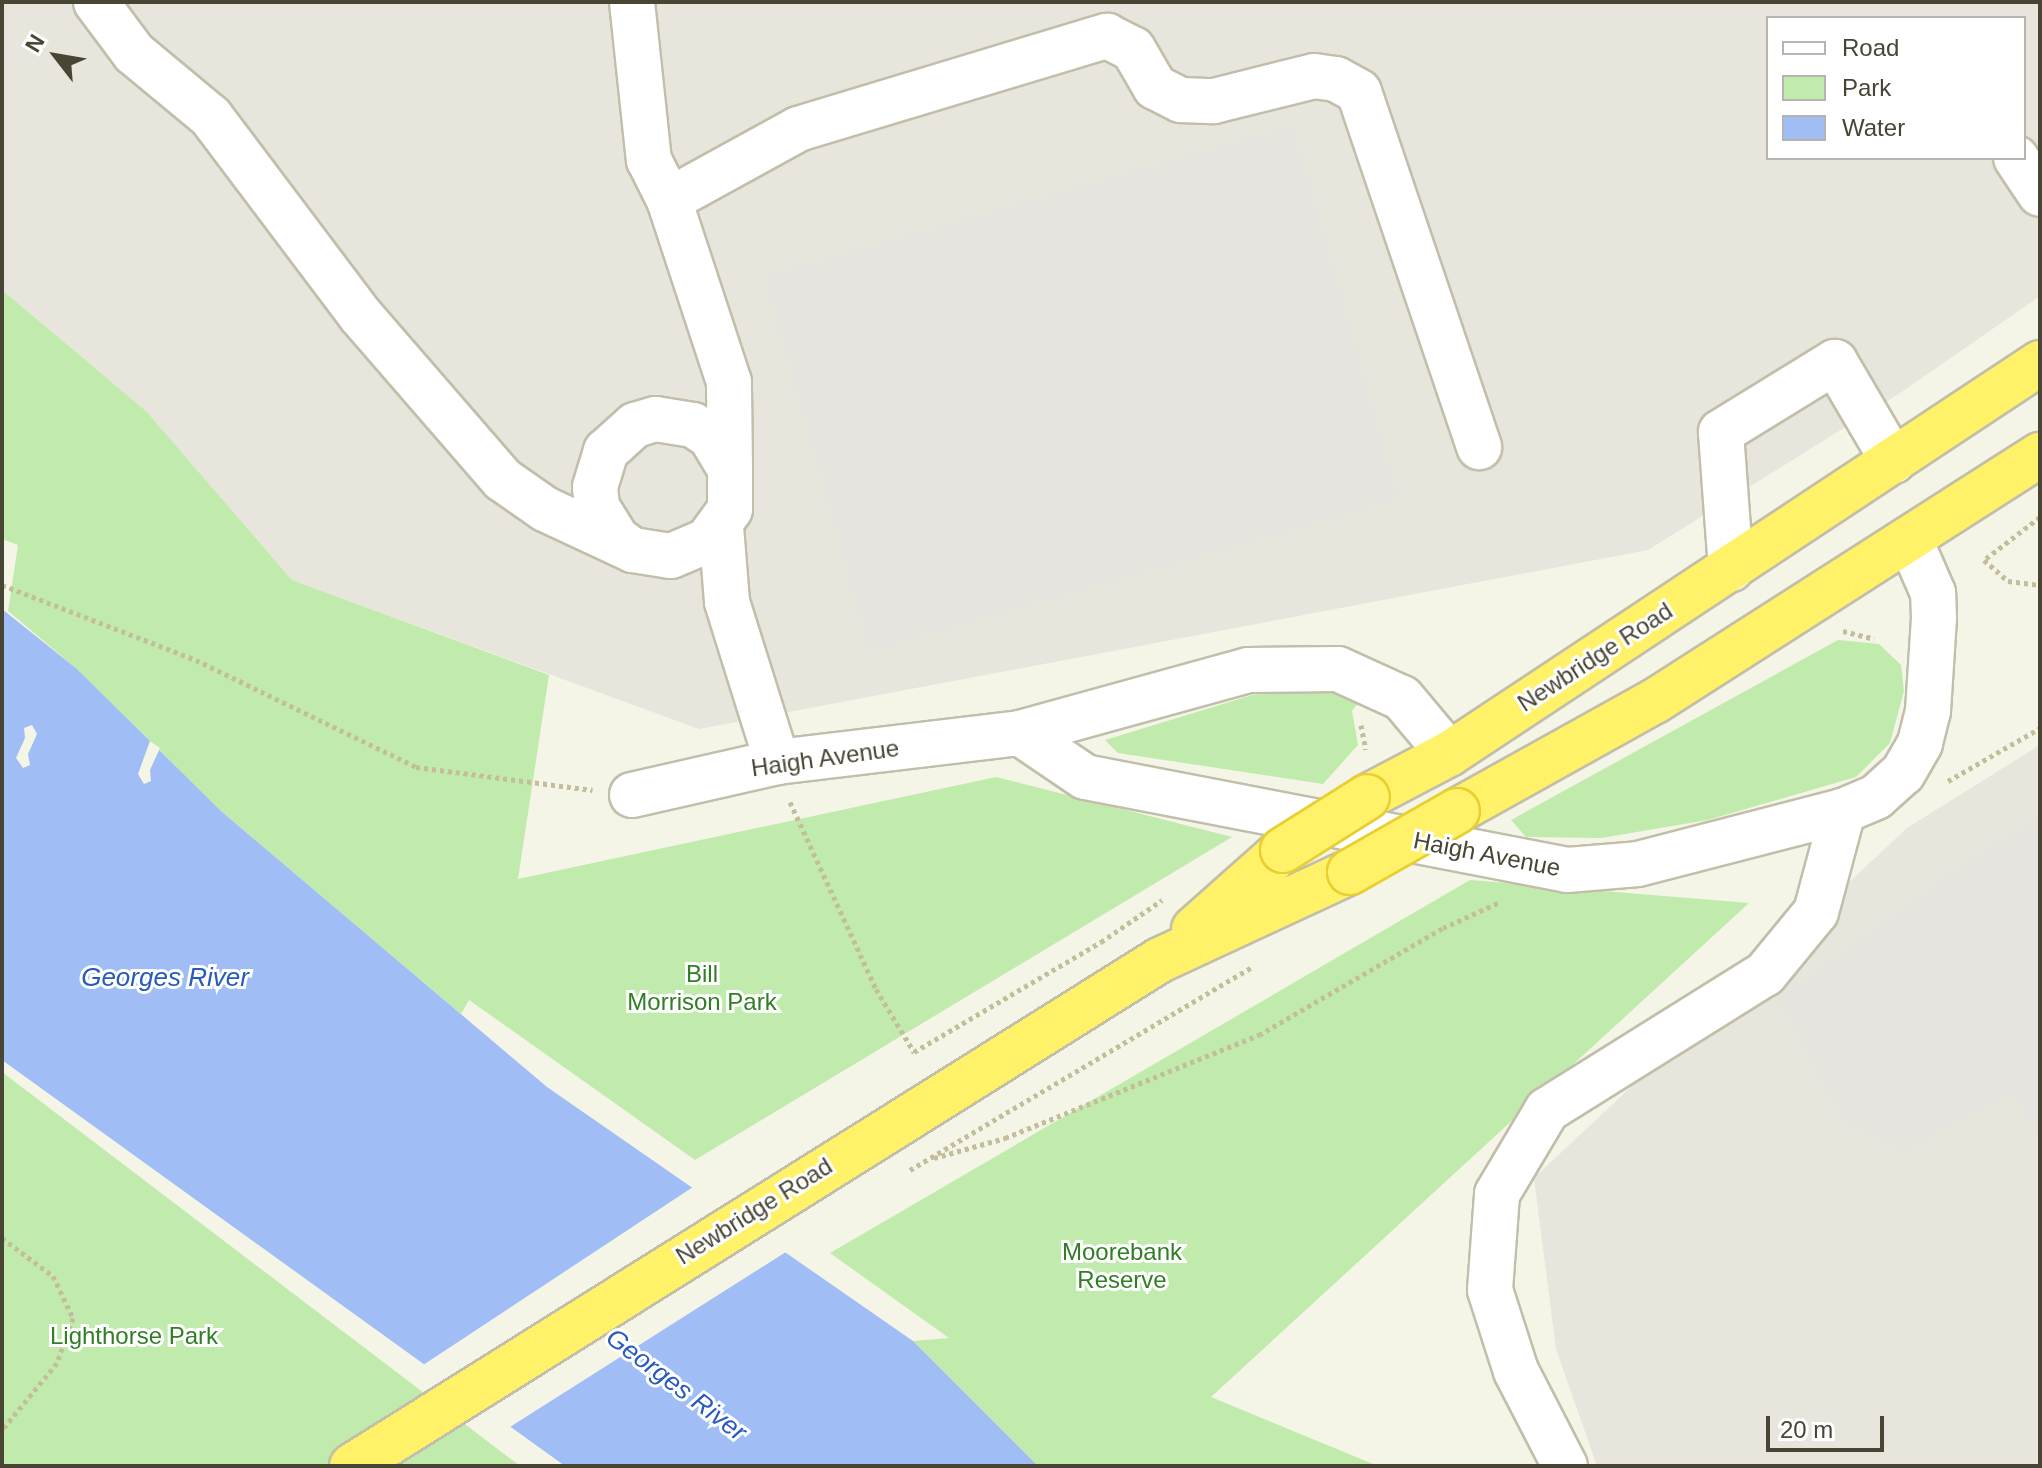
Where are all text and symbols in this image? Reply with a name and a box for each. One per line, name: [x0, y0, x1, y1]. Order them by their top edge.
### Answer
north arrow: [16, 16, 96, 96]
legend: [1766, 16, 2026, 160]
text: N: [20, 30, 50, 57]
text: Road: [1842, 34, 1899, 61]
text: Park: [1842, 74, 1891, 101]
text: Water: [1842, 114, 1905, 141]
street label: Newbridge Road: [1512, 596, 1678, 718]
street label: Haigh Avenue: [749, 733, 901, 783]
street label: Haigh Avenue: [1410, 826, 1564, 882]
park label: Bill Morrison Park: [627, 960, 777, 1016]
water label: Georges River: [81, 962, 249, 994]
street label: Newbridge Road: [671, 1151, 837, 1271]
park label: Moorebank Reserve: [1062, 1238, 1182, 1294]
park label: Lighthorse Park: [50, 1322, 218, 1350]
water label: Georges River: [600, 1322, 752, 1448]
scale bar: [1770, 1400, 1888, 1450]
text: 20 m: [1780, 1416, 1833, 1443]

